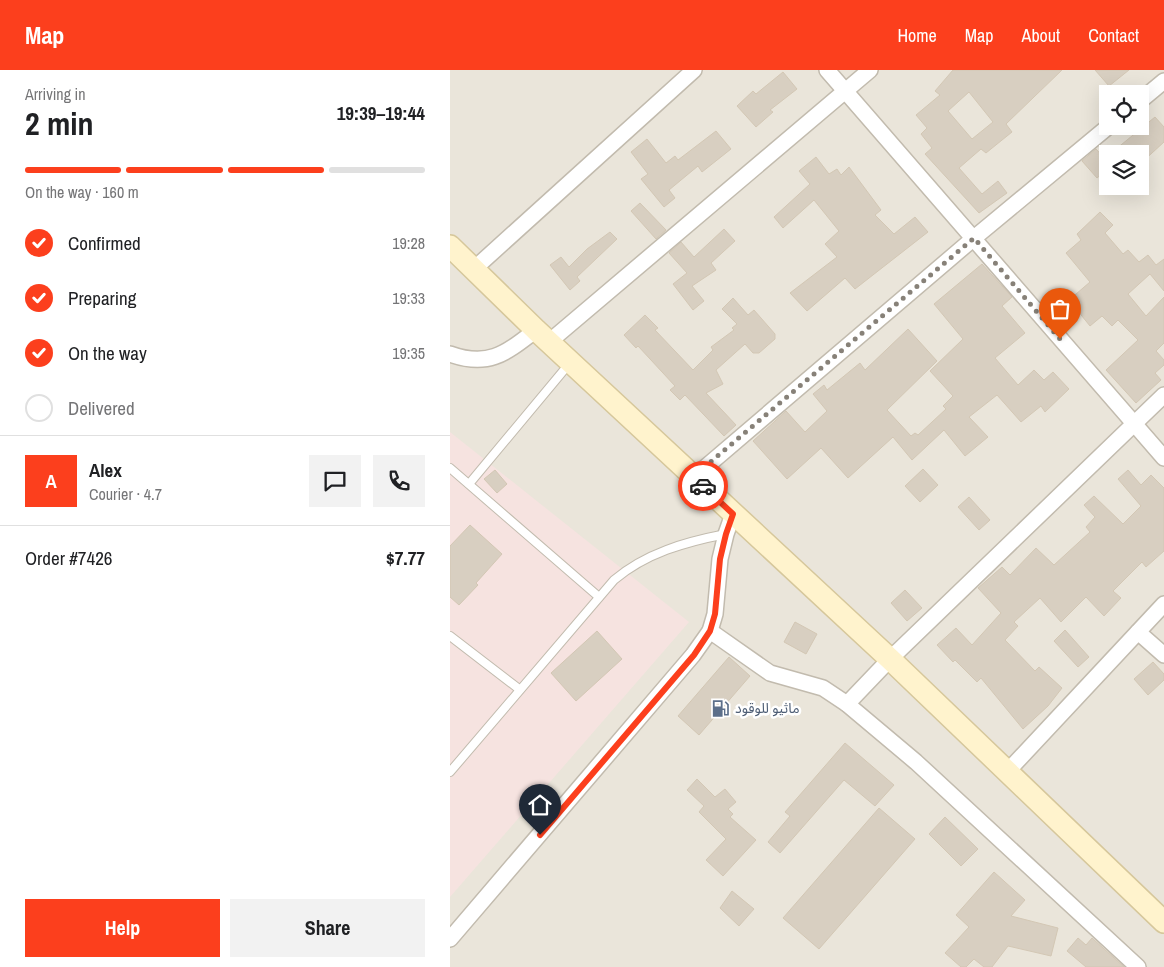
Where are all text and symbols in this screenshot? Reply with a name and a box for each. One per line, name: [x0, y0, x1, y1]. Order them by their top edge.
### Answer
text: Map: [25, 19, 64, 51]
text: Home: [897, 23, 937, 48]
text: Map: [965, 23, 994, 48]
text: About: [1022, 23, 1060, 48]
text: Contact: [1088, 23, 1139, 48]
text: Arriving in: [25, 83, 86, 105]
map controls: [1099, 85, 1149, 195]
button: locate: [1099, 85, 1149, 135]
text: 19:39–19:44: [337, 100, 425, 126]
text: 2 min: [25, 102, 94, 145]
button: layers: [1099, 145, 1149, 195]
text: On the way · 160 m: [25, 181, 139, 203]
icon: check: [25, 229, 53, 257]
text: Confirmed: [68, 230, 141, 256]
text: 19:28: [392, 232, 425, 254]
icon: check: [25, 284, 53, 312]
text: Preparing: [68, 285, 136, 311]
text: 19:33: [392, 287, 425, 309]
pin: [1039, 288, 1081, 339]
icon: bag: [1046, 295, 1074, 323]
icon: check: [25, 339, 53, 367]
text: On the way: [68, 340, 147, 366]
text: 19:35: [392, 342, 425, 364]
text: Delivered: [68, 395, 135, 421]
button: chat: [309, 455, 361, 507]
button: phone: [373, 455, 425, 507]
text: Alex: [89, 457, 122, 483]
courier: [678, 461, 728, 511]
text: A: [45, 468, 57, 494]
icon: car: [689, 472, 717, 500]
text: Courier · 4.7: [89, 483, 162, 505]
text: Order #7426: [25, 545, 112, 571]
text: $7.77: [386, 545, 425, 571]
fuel station icon: ماثيو للوقود: [711, 698, 731, 718]
place label: ماثيو للوقود: [735, 699, 800, 717]
pin: [519, 784, 561, 835]
icon: home: [526, 791, 554, 819]
button: Help: [25, 899, 220, 957]
button: Share: [230, 899, 425, 957]

